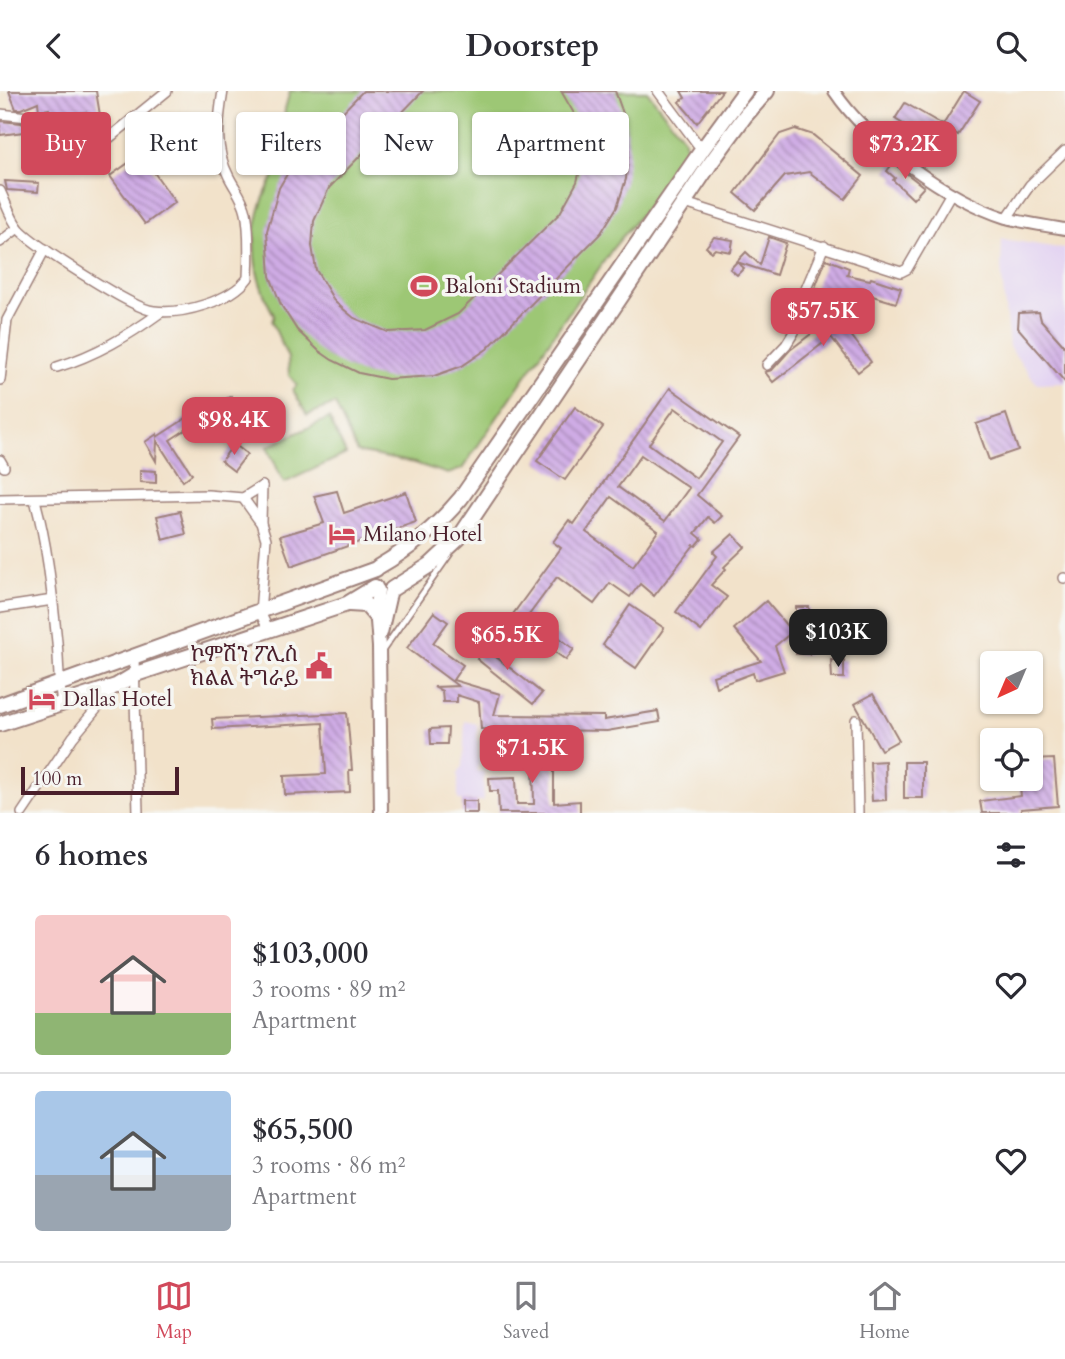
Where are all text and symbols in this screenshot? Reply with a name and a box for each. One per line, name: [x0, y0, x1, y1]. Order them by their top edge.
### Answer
text: Doorstep: [466, 24, 599, 68]
icon: back: [35, 27, 73, 65]
icon: search: [992, 27, 1030, 65]
chip: Buy: [21, 112, 111, 175]
chip: Rent: [125, 112, 222, 175]
chip: Filters: [236, 112, 346, 175]
chip: New: [360, 112, 458, 175]
chip: Apartment: [472, 112, 629, 175]
pin: $73.2K: [848, 122, 962, 181]
text: $73.2K: [869, 128, 941, 159]
sports icon: Baloni Stadium: [409, 271, 439, 301]
place label: Baloni Stadium: [445, 272, 581, 301]
pin: $57.5K: [766, 289, 880, 348]
text: $57.5K: [787, 295, 859, 326]
pin: $98.4K: [177, 397, 291, 457]
text: $98.4K: [198, 404, 270, 435]
hotel icon: Milano Hotel: [327, 519, 357, 549]
place label: Milano Hotel: [363, 520, 482, 549]
pin: $103K: [789, 609, 887, 669]
pin: $65.5K: [450, 613, 564, 672]
text: $103K: [805, 616, 871, 647]
text: $65.5K: [471, 619, 543, 650]
place label: ኮምሽን ፖሊስ ክልል ትግራይ: [190, 640, 298, 693]
public building icon: ኮምሽን ፖሊስ ክልል ትግራይ: [304, 651, 334, 681]
north arrow: [980, 651, 1043, 714]
map controls: [980, 651, 1043, 791]
hotel icon: Dallas Hotel: [27, 684, 57, 714]
place label: Dallas Hotel: [63, 685, 172, 714]
pin: $71.5K: [475, 725, 589, 785]
button: locate: [980, 728, 1043, 791]
text: $71.5K: [496, 732, 568, 763]
scale bar: [21, 764, 178, 796]
text: 100 m: [32, 766, 82, 792]
text: 6 homes: [35, 835, 148, 876]
icon: filters: [992, 836, 1030, 874]
text: $103,000: [252, 933, 368, 974]
icon: home: [91, 943, 175, 1027]
icon: heart: [992, 966, 1030, 1004]
text: 3 rooms · 89 m²: [252, 974, 405, 1005]
text: Apartment: [252, 1005, 356, 1036]
text: $65,500: [252, 1109, 353, 1150]
icon: home: [91, 1119, 175, 1203]
icon: heart: [992, 1142, 1030, 1180]
text: 3 rooms · 86 m²: [252, 1150, 405, 1181]
text: Apartment: [252, 1181, 356, 1212]
tab: Map: [155, 1277, 193, 1345]
tab: Saved: [503, 1277, 549, 1345]
tab: Home: [859, 1277, 910, 1345]

